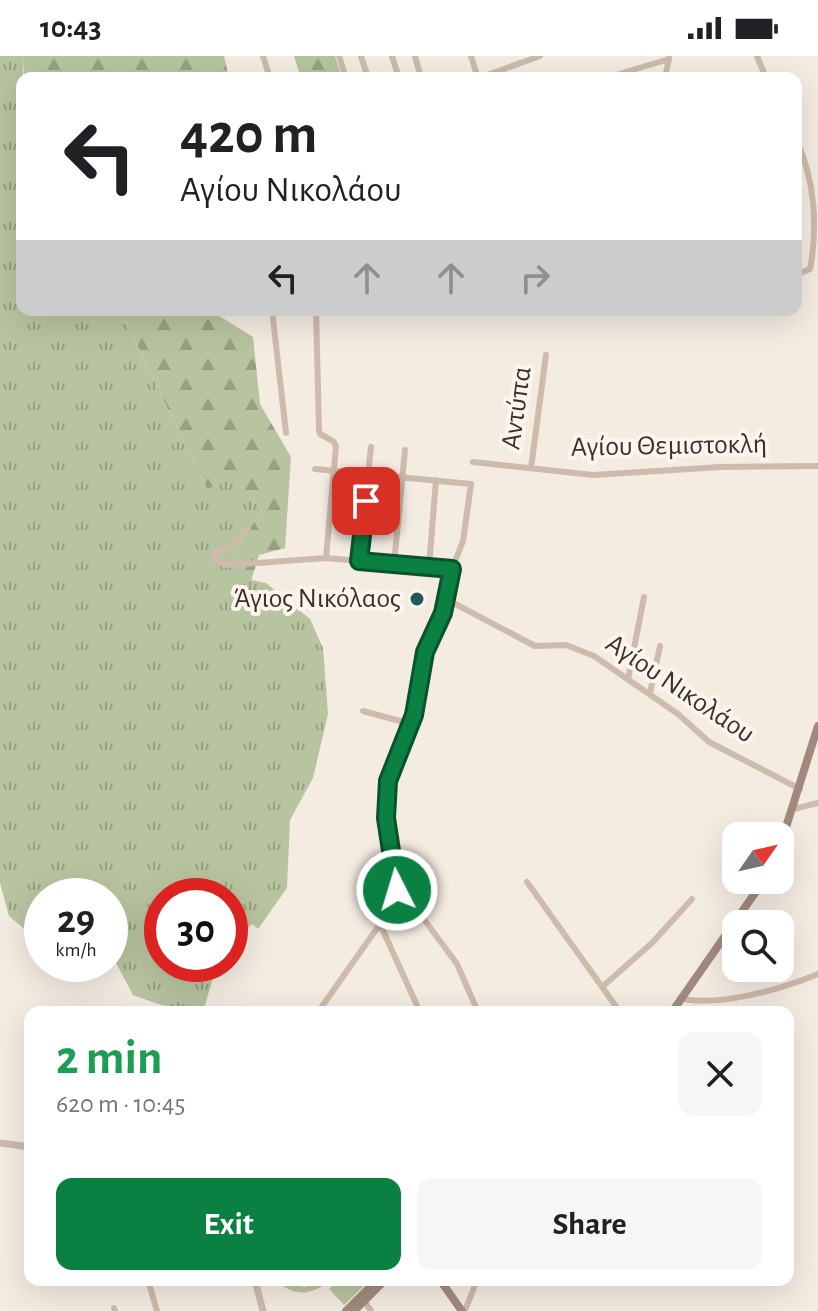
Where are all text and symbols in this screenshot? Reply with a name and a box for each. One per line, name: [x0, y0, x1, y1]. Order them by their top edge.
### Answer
text: 10:43: [40, 13, 101, 43]
icon: left: [48, 104, 152, 208]
text: 420 m: [180, 107, 317, 163]
text: Αγίου Νικολάου: [180, 172, 402, 208]
icon: left: [261, 256, 305, 300]
icon: ahead: [345, 256, 389, 300]
icon: ahead: [429, 256, 473, 300]
icon: right: [513, 256, 557, 300]
street label: Αντύπα: [497, 365, 537, 451]
street label: Αγίου Θεμιστοκλή: [571, 430, 767, 462]
pin: [332, 467, 400, 535]
icon: arrive: [344, 479, 388, 523]
place label: Άγιος Νικόλαος: [233, 585, 401, 613]
marker: Άγιος Νικόλαος: [408, 590, 426, 608]
street label: Αγίου Νικολάου: [601, 629, 759, 749]
north arrow: [722, 822, 794, 894]
map controls: [722, 822, 794, 982]
position arrow: [355, 848, 439, 932]
speed limit sign: 30: [144, 878, 248, 982]
text: 29: [57, 900, 95, 940]
button: search: [722, 910, 794, 982]
text: km/h: [55, 940, 97, 960]
button: close: [678, 1032, 762, 1116]
text: 2 min: [56, 1035, 163, 1083]
text: 620 m · 10:45: [56, 1091, 185, 1117]
button: Exit: [56, 1178, 401, 1270]
button: Share: [417, 1178, 762, 1270]

